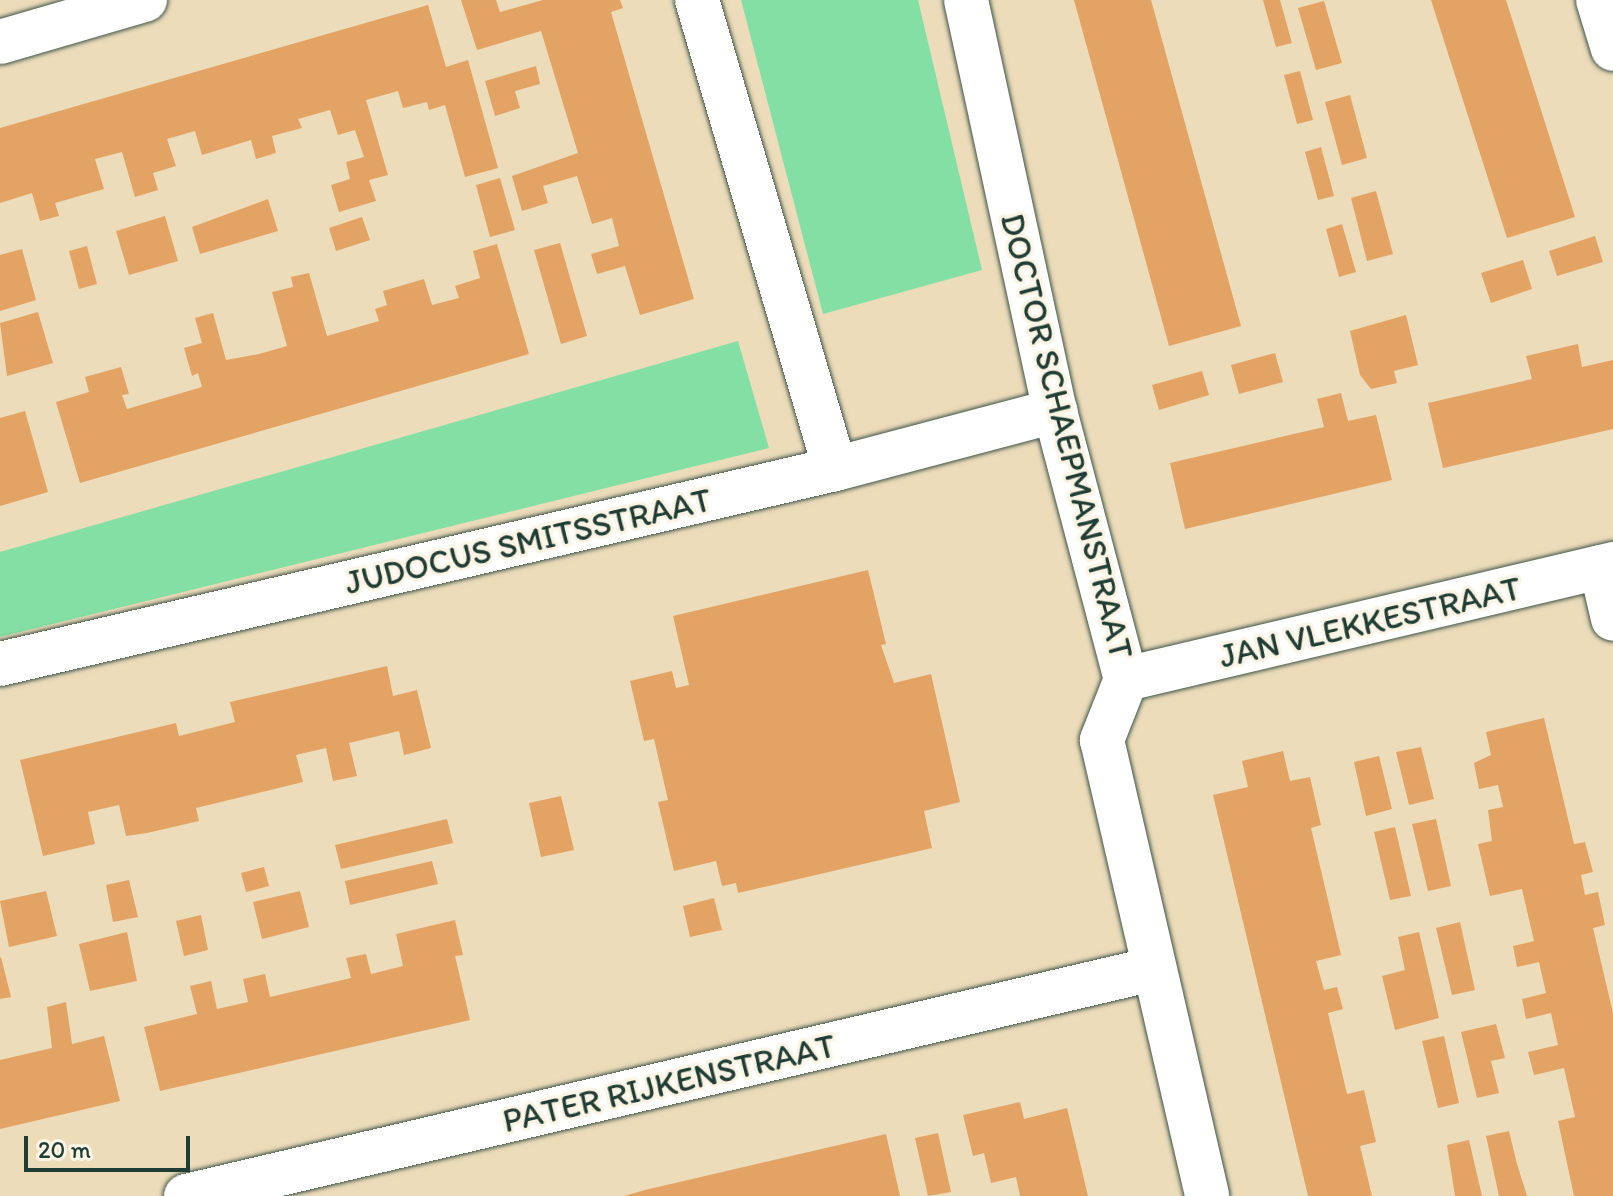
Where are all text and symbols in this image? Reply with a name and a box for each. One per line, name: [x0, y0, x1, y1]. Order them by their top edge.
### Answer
street label: DOCTOR SCHAEPMANSTRAAT: [992, 208, 1142, 664]
street label: JUDOCUS SMITSSTRAAT: [341, 479, 715, 603]
street label: JAN VLEKKESTRAAT: [1215, 567, 1525, 677]
street label: PATER RIJKENSTRAAT: [498, 1025, 840, 1141]
scale bar: [28, 1120, 194, 1170]
text: 20 m: [38, 1135, 91, 1164]

